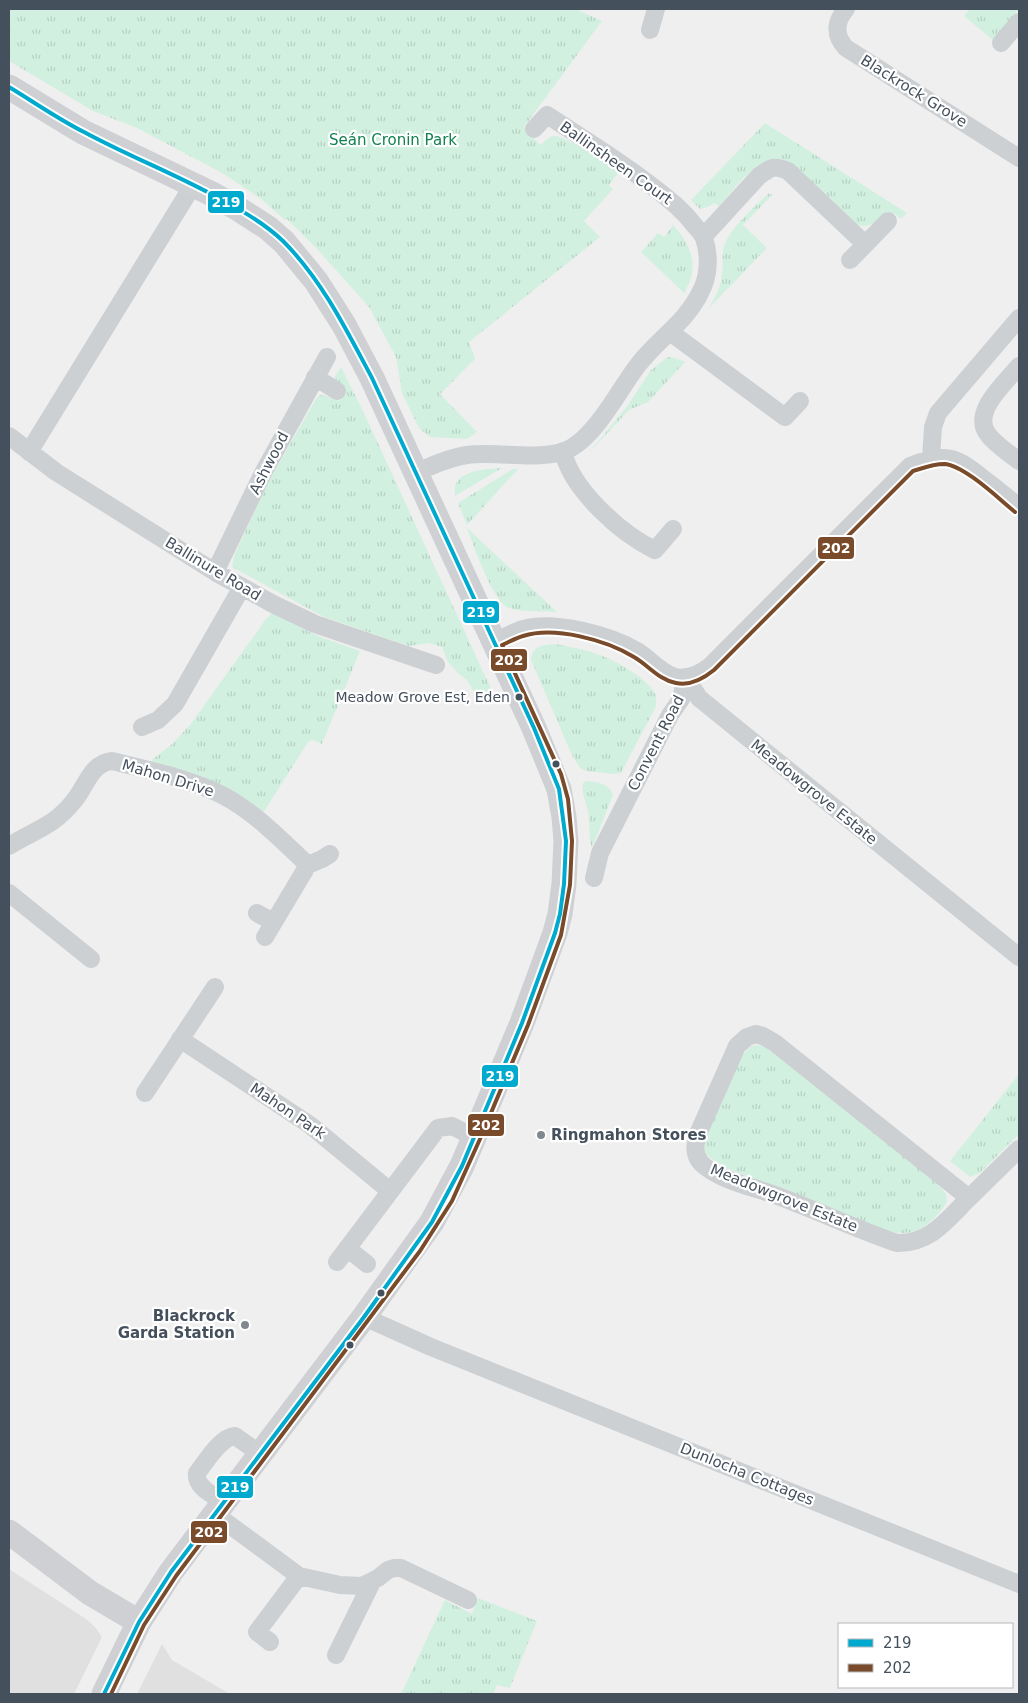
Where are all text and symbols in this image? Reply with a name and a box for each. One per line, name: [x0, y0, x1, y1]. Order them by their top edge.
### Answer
street label: Blackrock Grove: [857, 51, 971, 131]
street label: Ballinsheen Court: [556, 118, 676, 209]
park label: Seán Cronin Park: [329, 131, 457, 149]
line badge: 219: [207, 190, 245, 214]
text: 219: [211, 194, 241, 210]
street label: Ashwood: [246, 429, 292, 497]
street label: Ballinure Road: [162, 533, 264, 605]
line badge: 202: [817, 536, 855, 560]
text: 202: [821, 540, 851, 556]
line badge: 219: [462, 600, 500, 624]
text: 219: [466, 604, 496, 620]
line badge: 202: [490, 648, 528, 672]
text: 202: [494, 652, 524, 668]
place label: Meadow Grove Est, Eden: [335, 689, 510, 705]
marker: Meadow Grove Est, Eden: [514, 692, 524, 702]
street label: Convent Road: [624, 692, 688, 794]
street label: Meadowgrove Estate: [747, 736, 881, 848]
street label: Mahon Drive: [120, 755, 216, 801]
unlabelled marker: [551, 759, 561, 769]
line badge: 219: [481, 1064, 519, 1088]
text: 219: [485, 1068, 515, 1084]
street label: Mahon Park: [247, 1079, 330, 1143]
line badge: 202: [467, 1113, 505, 1137]
text: 202: [471, 1117, 501, 1133]
place label: Ringmahon Stores: [551, 1126, 707, 1144]
marker: Ringmahon Stores: [535, 1129, 547, 1141]
street label: Meadowgrove Estate: [708, 1160, 860, 1236]
unlabelled marker: [376, 1288, 386, 1298]
place label: Blackrock Garda Station: [118, 1307, 236, 1342]
marker: Blackrock Garda Station: [239, 1319, 251, 1331]
unlabelled marker: [345, 1340, 355, 1350]
street label: Dunlocha Cottages: [677, 1439, 817, 1509]
line badge: 219: [216, 1475, 254, 1499]
text: 219: [220, 1479, 250, 1495]
line badge: 202: [190, 1520, 228, 1544]
text: 202: [194, 1524, 224, 1540]
legend: [838, 1623, 1013, 1688]
text: 219: [883, 1634, 912, 1652]
text: 202: [883, 1659, 912, 1677]

